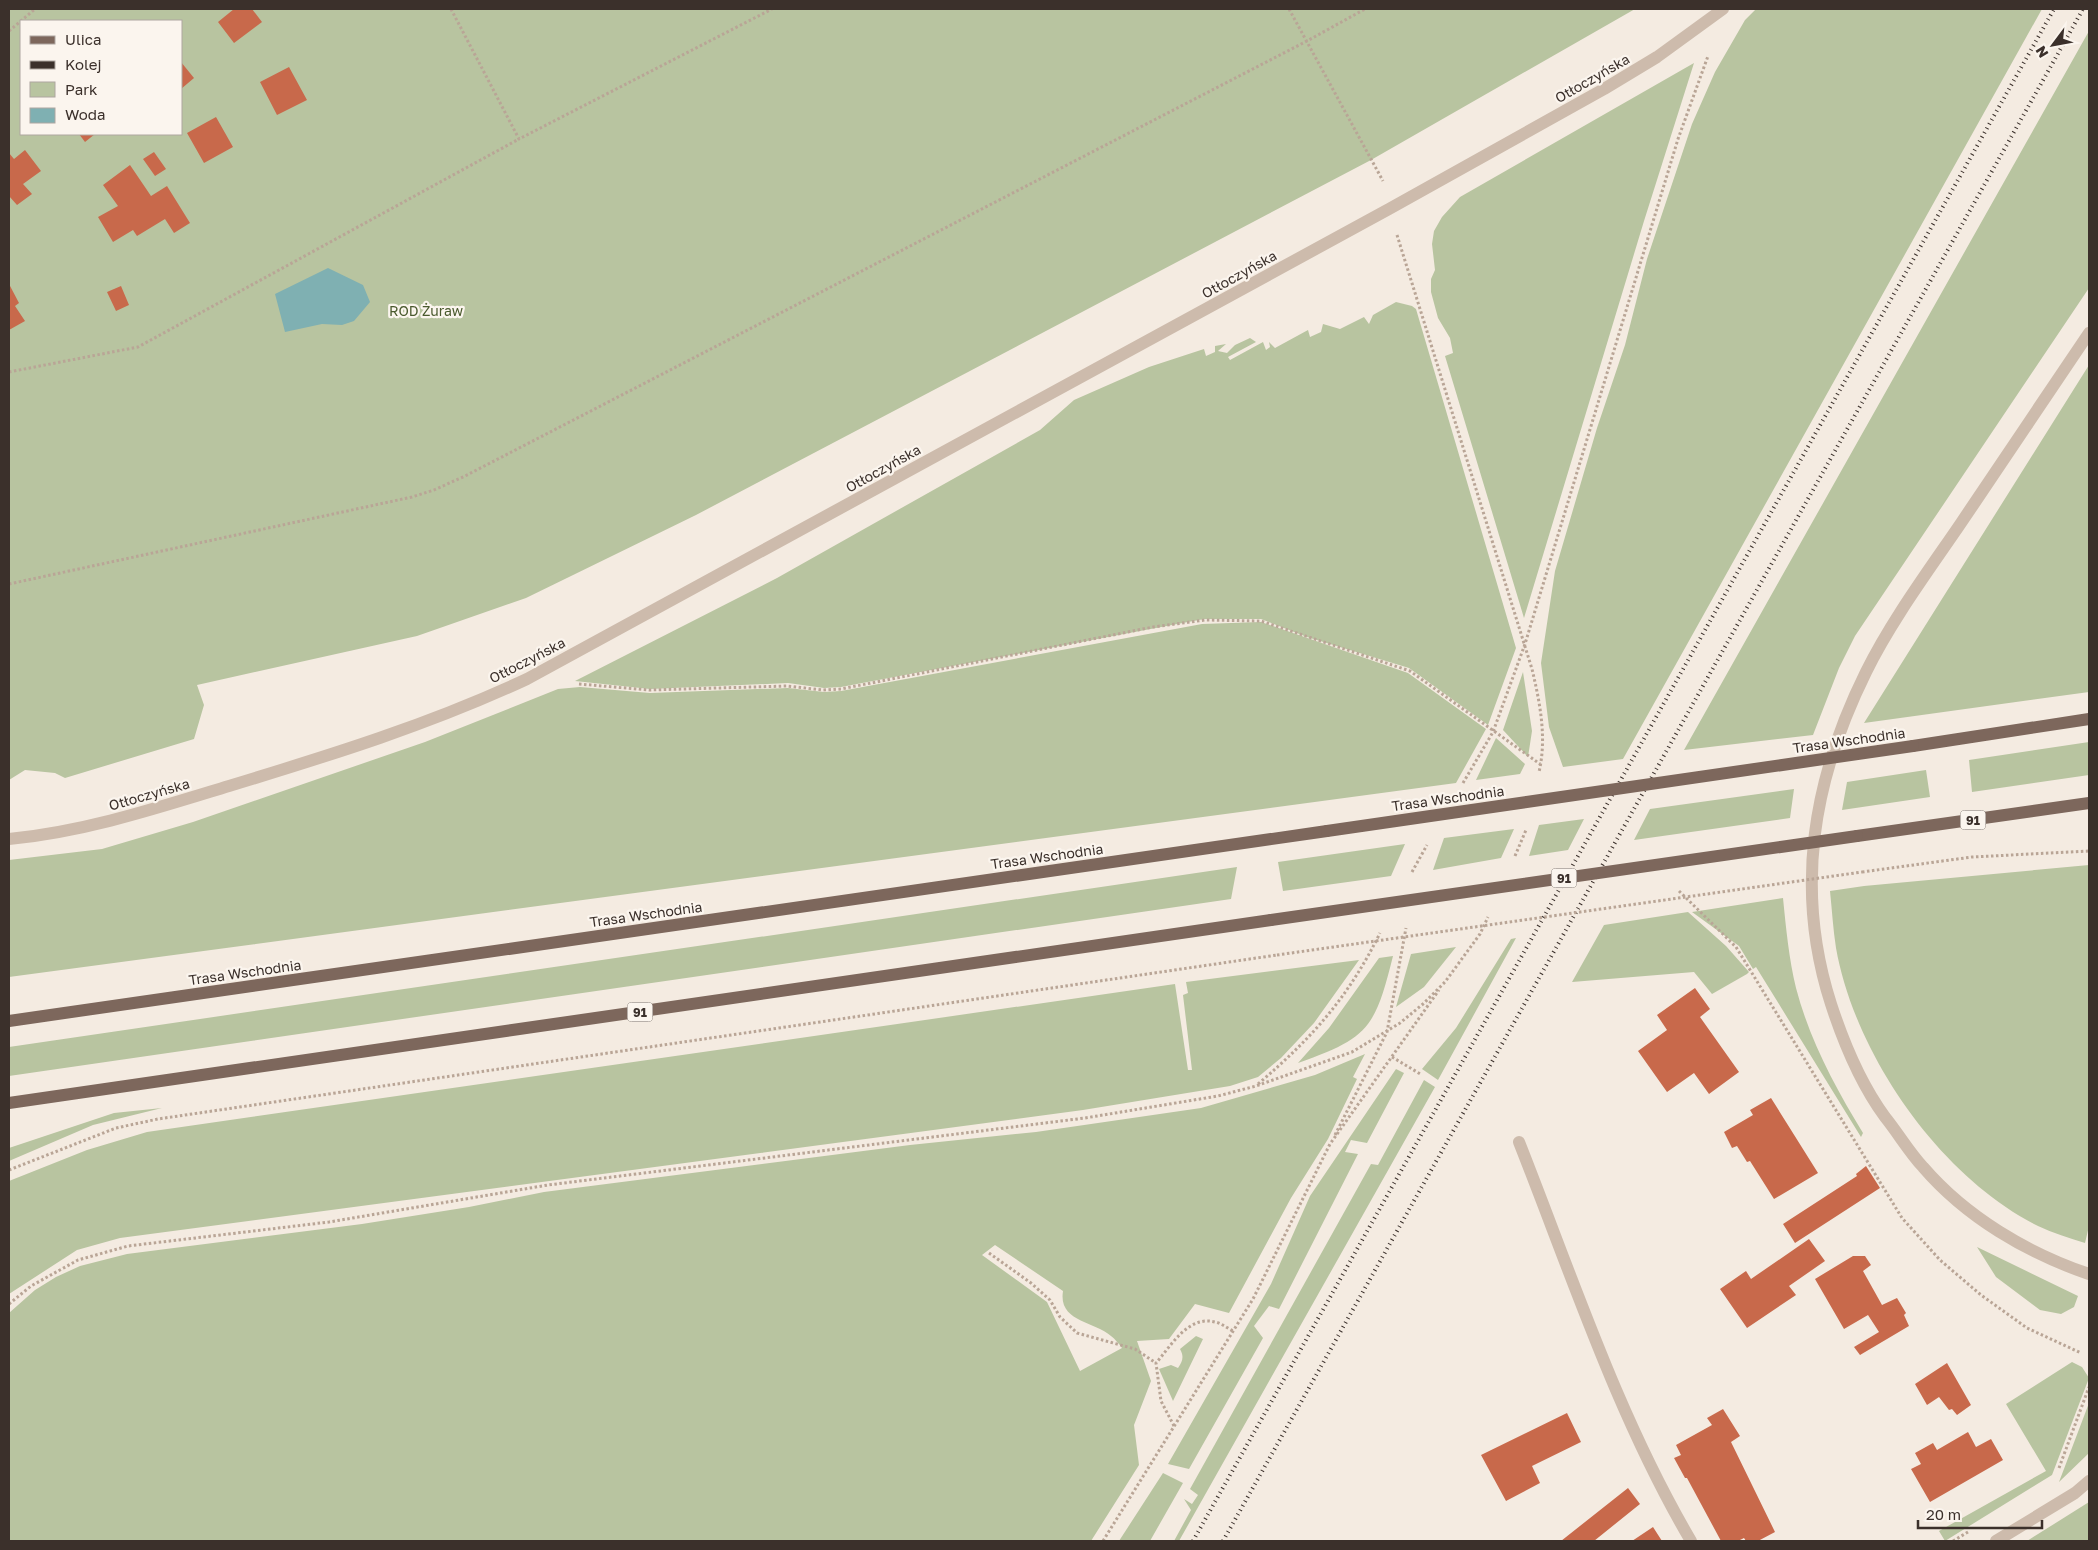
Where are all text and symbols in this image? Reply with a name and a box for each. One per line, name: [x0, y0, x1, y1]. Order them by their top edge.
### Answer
legend: [20, 20, 182, 135]
north arrow: [2028, 20, 2078, 70]
text: Ulica: [65, 30, 101, 48]
text: N: [2032, 43, 2052, 61]
street label: Otłoczyńska: [1552, 50, 1632, 106]
text: Kolej: [65, 55, 101, 73]
text: Park: [65, 80, 98, 98]
text: Woda: [65, 105, 106, 123]
street label: Otłoczyńska: [1199, 246, 1279, 302]
park label: ROD Żuraw: [389, 302, 463, 319]
street label: Otłoczyńska: [843, 440, 923, 496]
street label: Otłoczyńska: [486, 634, 568, 686]
street label: Trasa Wschodnia: [1792, 724, 1906, 756]
street label: Otłoczyńska: [107, 774, 191, 814]
street label: Trasa Wschodnia: [1391, 782, 1505, 814]
road number: 91: [1960, 810, 1986, 830]
street label: Trasa Wschodnia: [990, 840, 1104, 872]
road number: 91: [1552, 868, 1576, 888]
street label: Trasa Wschodnia: [589, 898, 703, 930]
street label: Trasa Wschodnia: [188, 956, 302, 988]
road number: 91: [628, 1002, 652, 1022]
scale bar: [1918, 1498, 2042, 1530]
text: 20 m: [1926, 1505, 1961, 1523]

